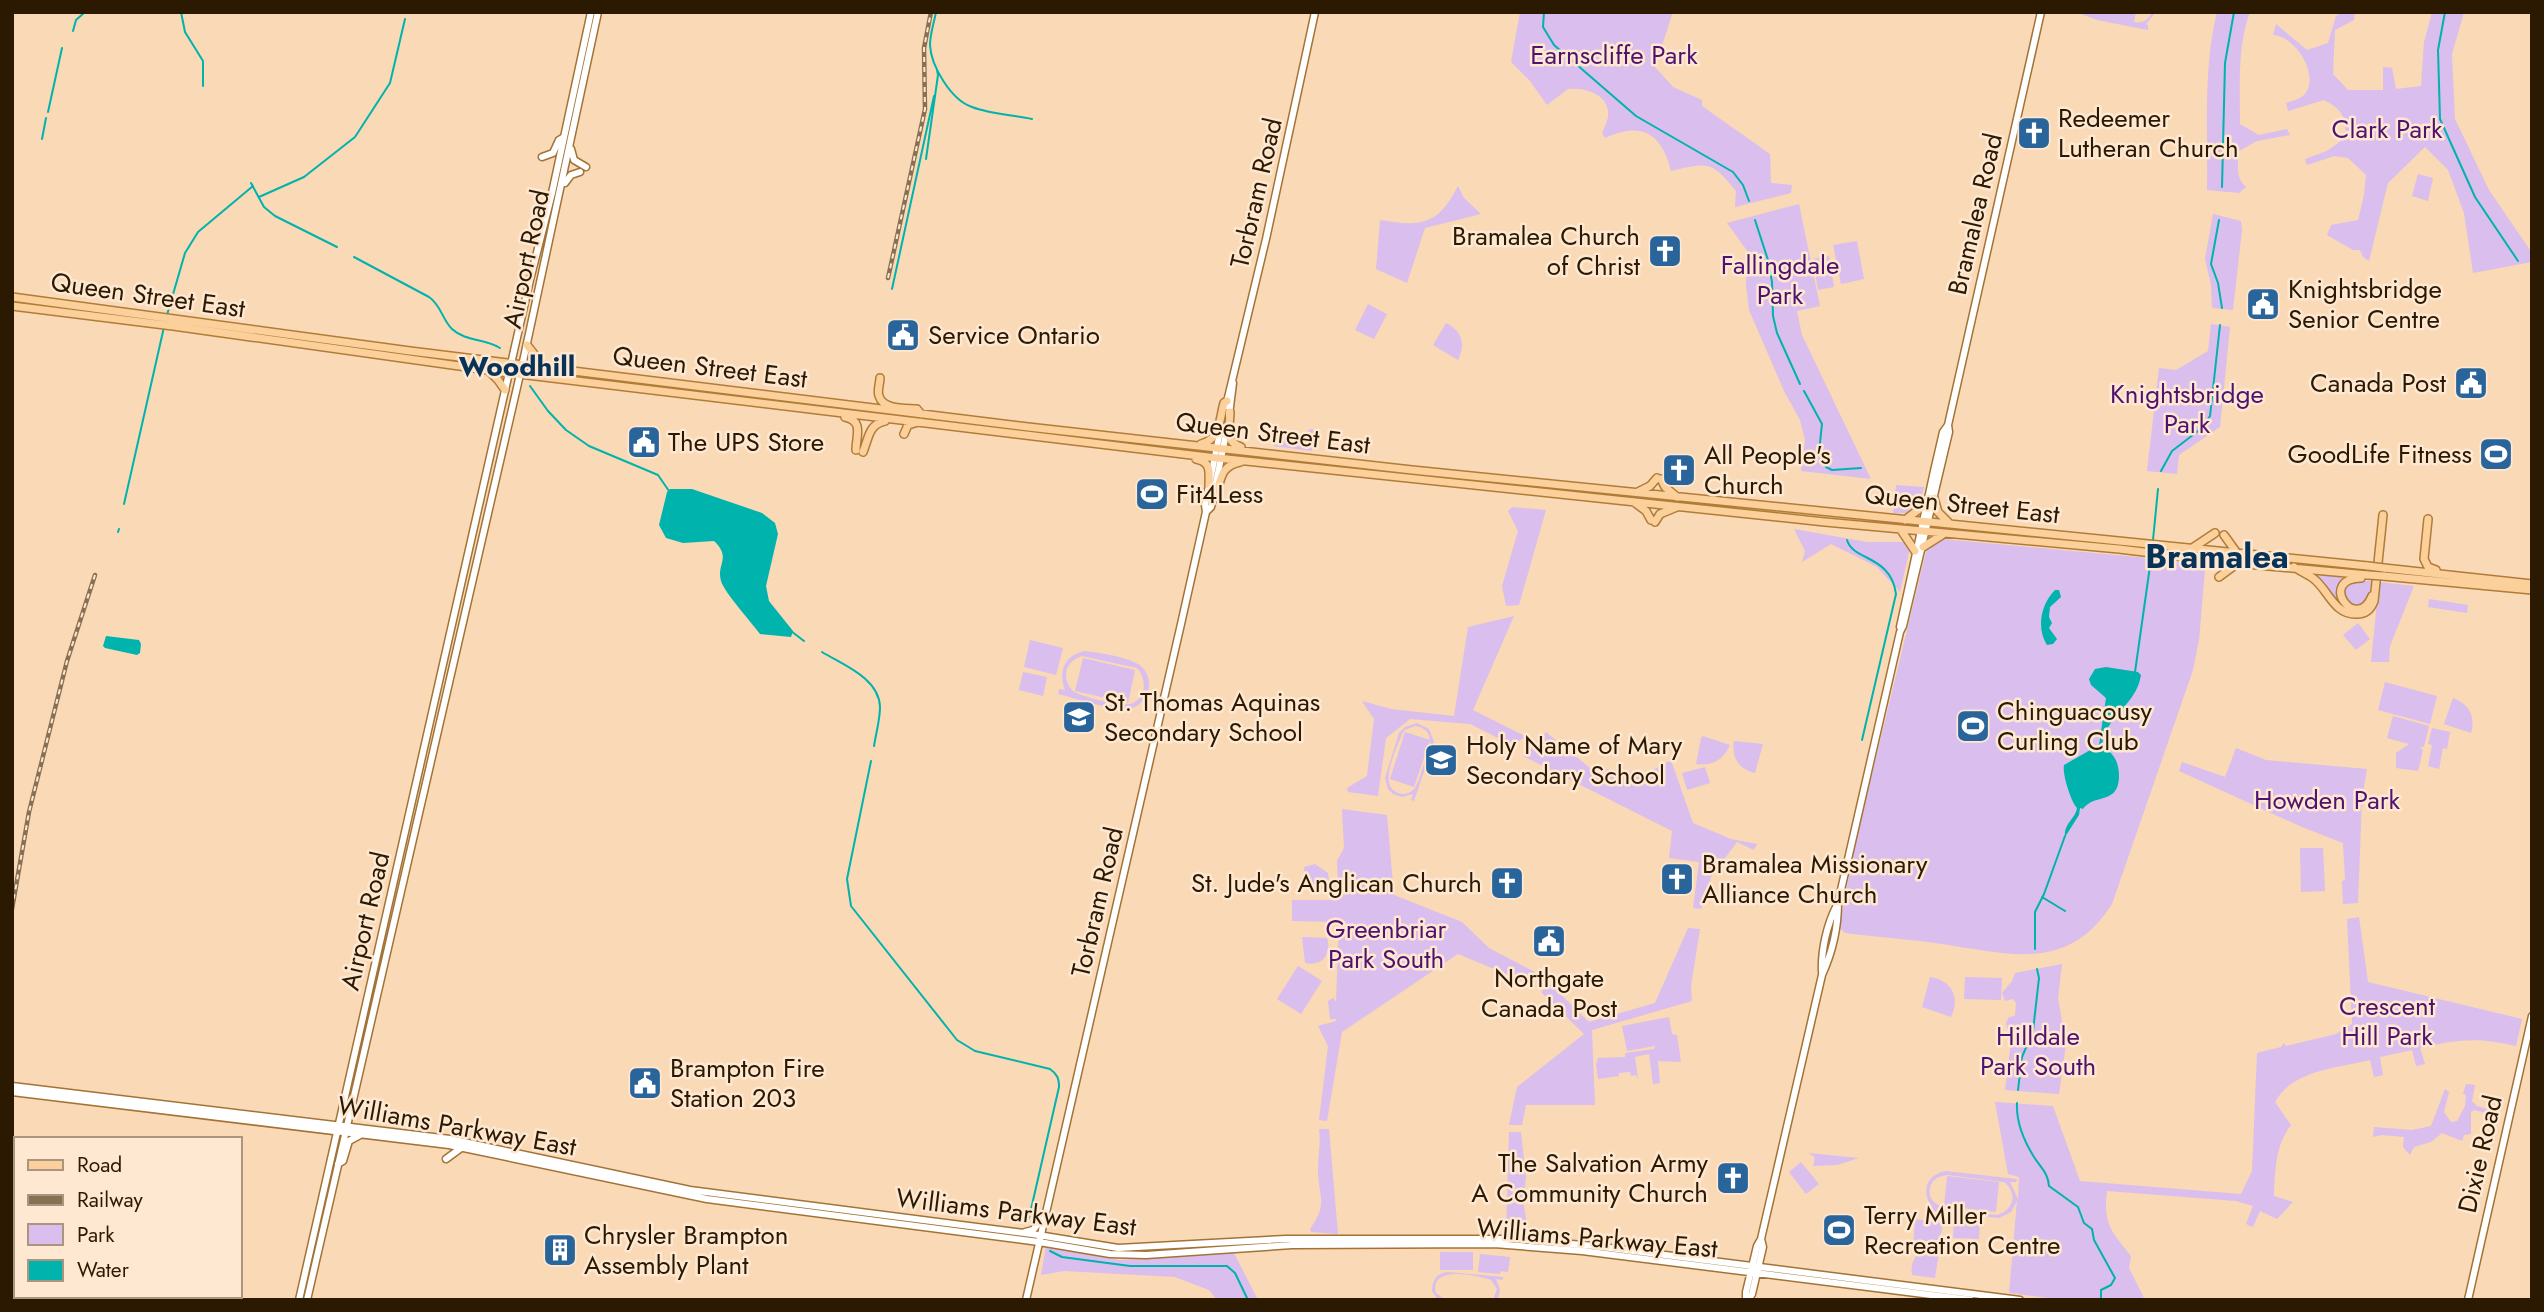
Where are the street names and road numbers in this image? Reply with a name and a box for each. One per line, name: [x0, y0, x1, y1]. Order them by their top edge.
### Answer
street label: Torbram Road: [1220, 114, 1292, 272]
street label: Bramalea Road: [1938, 130, 2012, 298]
street label: Airport Road: [493, 186, 559, 332]
street label: Queen Street East: [48, 263, 248, 328]
street label: Queen Street East: [611, 336, 810, 398]
street label: Queen Street East: [1174, 402, 1373, 464]
street label: Queen Street East: [1863, 475, 2062, 533]
street label: Torbram Road: [1061, 823, 1133, 981]
street label: Airport Road: [331, 848, 399, 994]
street label: Williams Parkway East: [335, 1086, 580, 1166]
street label: Dixie Road: [2448, 1092, 2512, 1216]
street label: Williams Parkway East: [894, 1178, 1139, 1246]
street label: Williams Parkway East: [1475, 1209, 1720, 1268]

